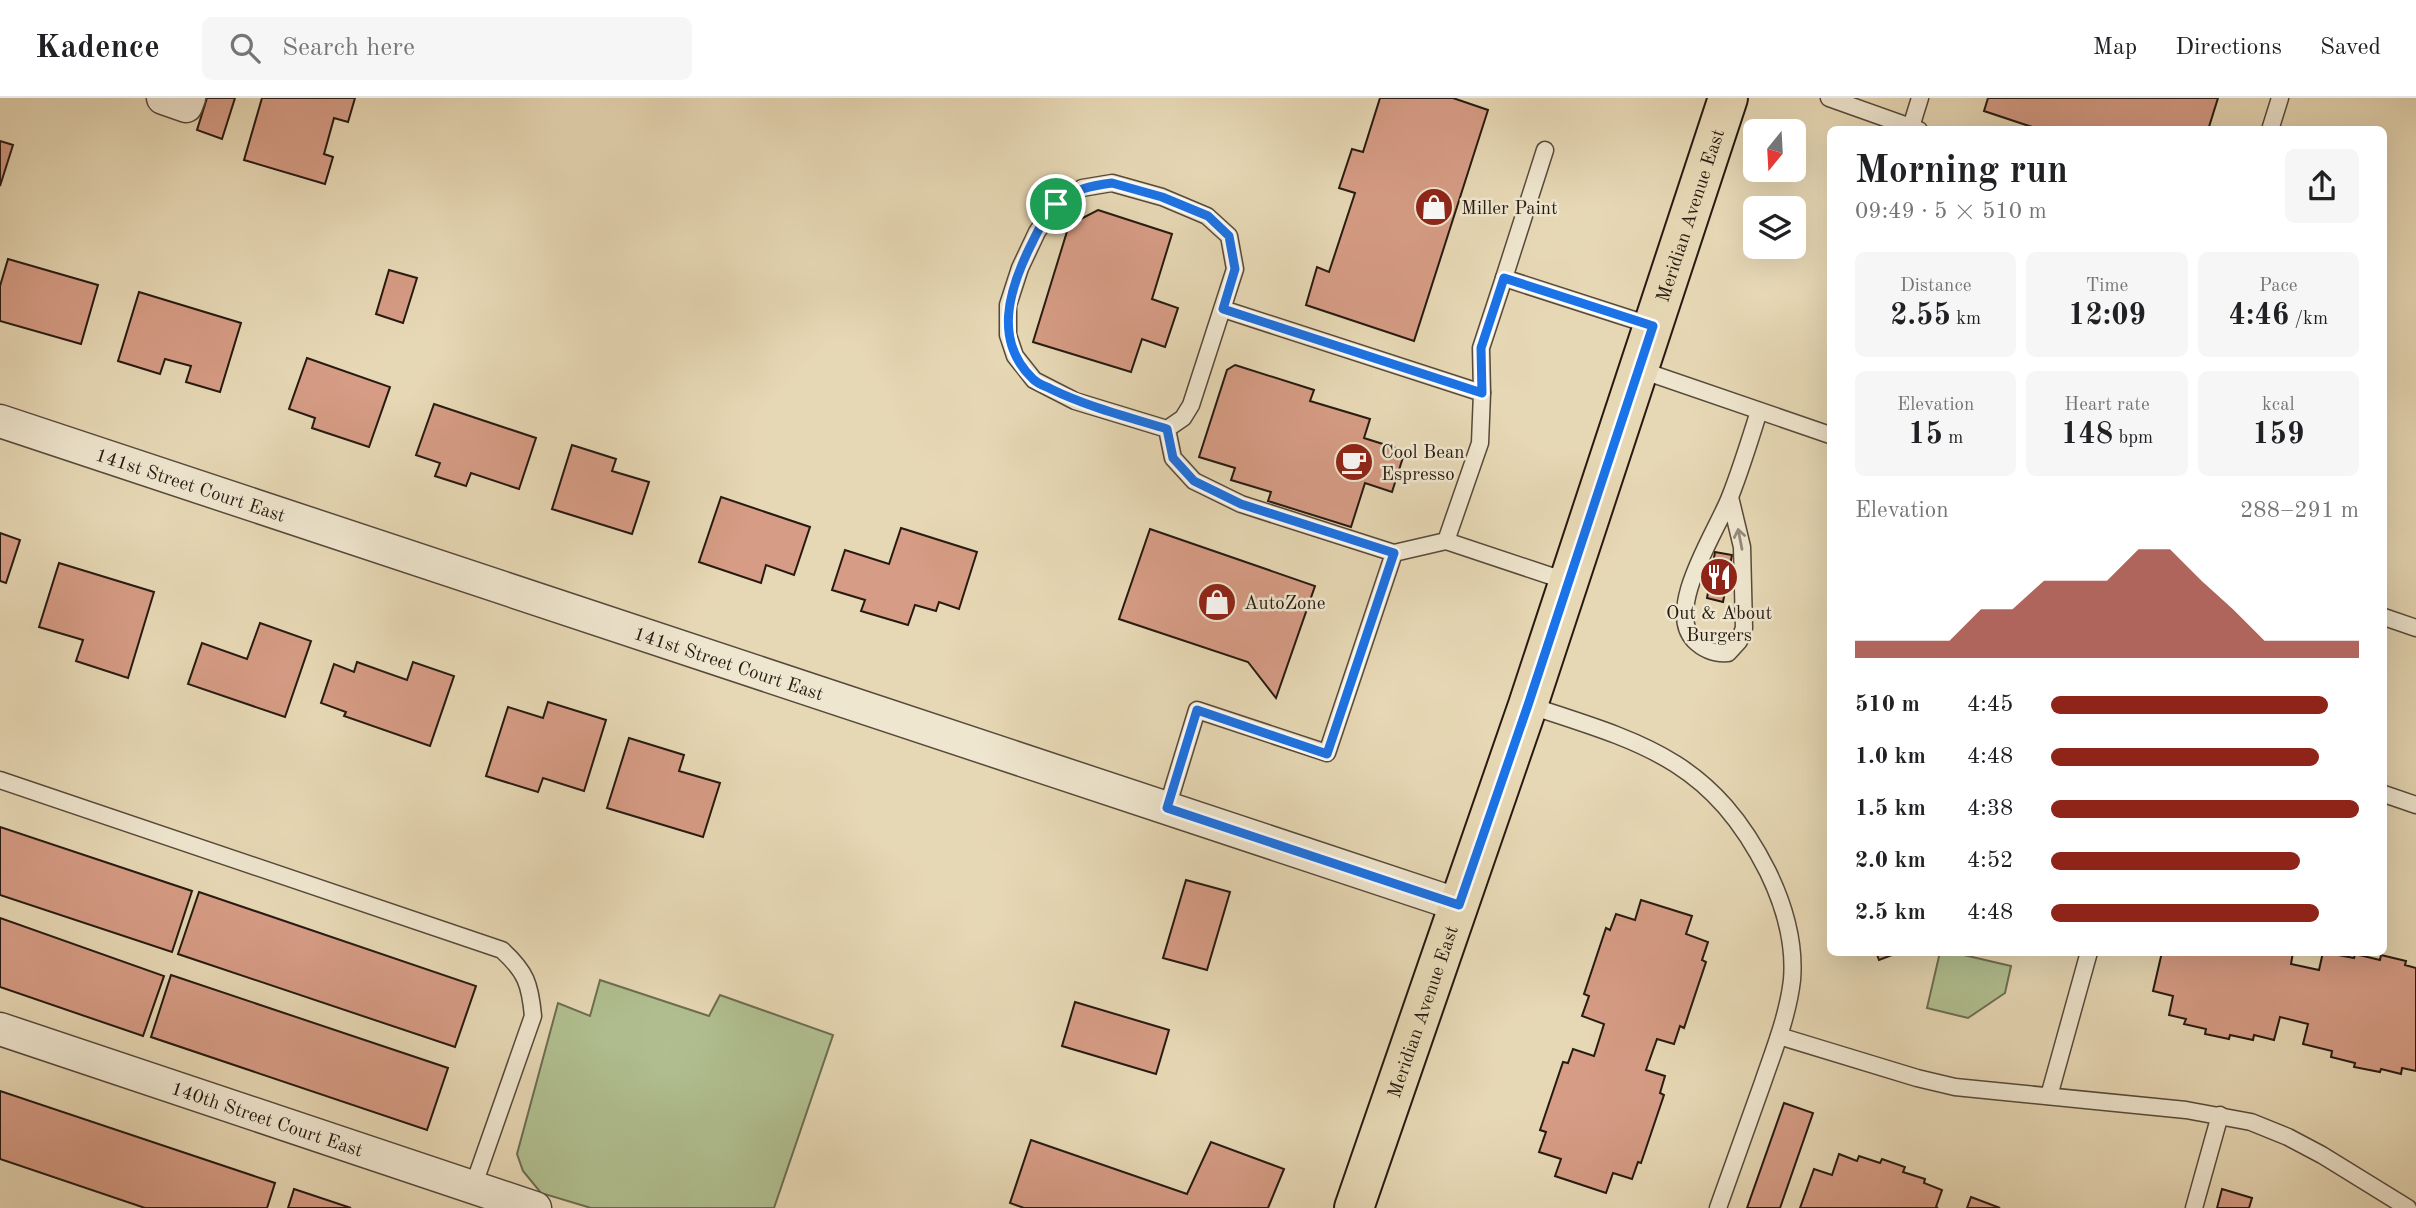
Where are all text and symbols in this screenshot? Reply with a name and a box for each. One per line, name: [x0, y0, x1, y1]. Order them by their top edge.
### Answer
search box: [202, 17, 692, 80]
icon: search: [226, 29, 264, 67]
text: Kadence: [35, 32, 160, 65]
text: Search here: [282, 35, 415, 61]
text: Map: [2093, 36, 2137, 60]
text: Directions: [2175, 36, 2282, 60]
text: Saved: [2320, 36, 2381, 60]
north arrow: [1743, 119, 1806, 182]
map controls: [1743, 119, 1806, 259]
street label: Meridian Avenue East: [1654, 127, 1729, 305]
button: share: [2285, 149, 2359, 223]
text: Morning run: [1855, 153, 2068, 191]
pin: [1026, 174, 1086, 234]
icon: arrive: [1037, 185, 1075, 223]
shop icon: Miller Paint: [1413, 186, 1455, 228]
button: layers: [1743, 196, 1806, 259]
place label: Miller Paint: [1461, 200, 1558, 219]
text: 09:49 · 5 × 510 m: [1855, 200, 2047, 223]
text: Distance: [1900, 277, 1971, 296]
text: Time: [2086, 277, 2128, 296]
text: Pace: [2259, 277, 2298, 296]
text: 2.55: [1890, 301, 1951, 331]
text: 12:09: [2068, 301, 2146, 331]
text: 4:46: [2229, 301, 2289, 331]
text: km: [1951, 310, 1981, 329]
text: /km: [2289, 310, 2328, 329]
text: Elevation: [1897, 396, 1974, 415]
text: Heart rate: [2064, 396, 2150, 415]
text: kcal: [2262, 396, 2295, 415]
text: 15: [1908, 420, 1943, 450]
text: 148: [2061, 420, 2113, 450]
text: 159: [2252, 420, 2304, 450]
text: m: [1943, 429, 1963, 448]
text: bpm: [2113, 429, 2153, 448]
cafe icon: Cool Bean Espresso: [1333, 441, 1375, 483]
place label: Cool Bean Espresso: [1381, 444, 1465, 485]
street label: 141st Street Court East: [93, 446, 287, 527]
text: Elevation: [1855, 499, 1949, 522]
text: 288–291 m: [2240, 499, 2359, 522]
one-way arrow: [1732, 528, 1746, 551]
restaurant icon: Out & About Burgers: [1698, 556, 1740, 598]
shop icon: AutoZone: [1196, 581, 1238, 623]
place label: AutoZone: [1244, 595, 1326, 614]
place label: Out & About Burgers: [1666, 605, 1772, 646]
street label: 141st Street Court East: [631, 625, 825, 705]
text: 510 m: [1855, 693, 1920, 716]
text: 4:45: [1967, 693, 2013, 716]
text: 1.0 km: [1855, 745, 1926, 768]
text: 4:48: [1967, 745, 2013, 768]
text: 1.5 km: [1855, 797, 1926, 820]
text: 4:38: [1967, 797, 2013, 820]
text: 2.0 km: [1855, 849, 1926, 872]
text: 4:52: [1967, 849, 2013, 872]
text: 2.5 km: [1855, 901, 1926, 924]
text: 4:48: [1967, 901, 2013, 924]
street label: Meridian Avenue East: [1386, 924, 1463, 1101]
street label: 140th Street Court East: [168, 1080, 365, 1162]

